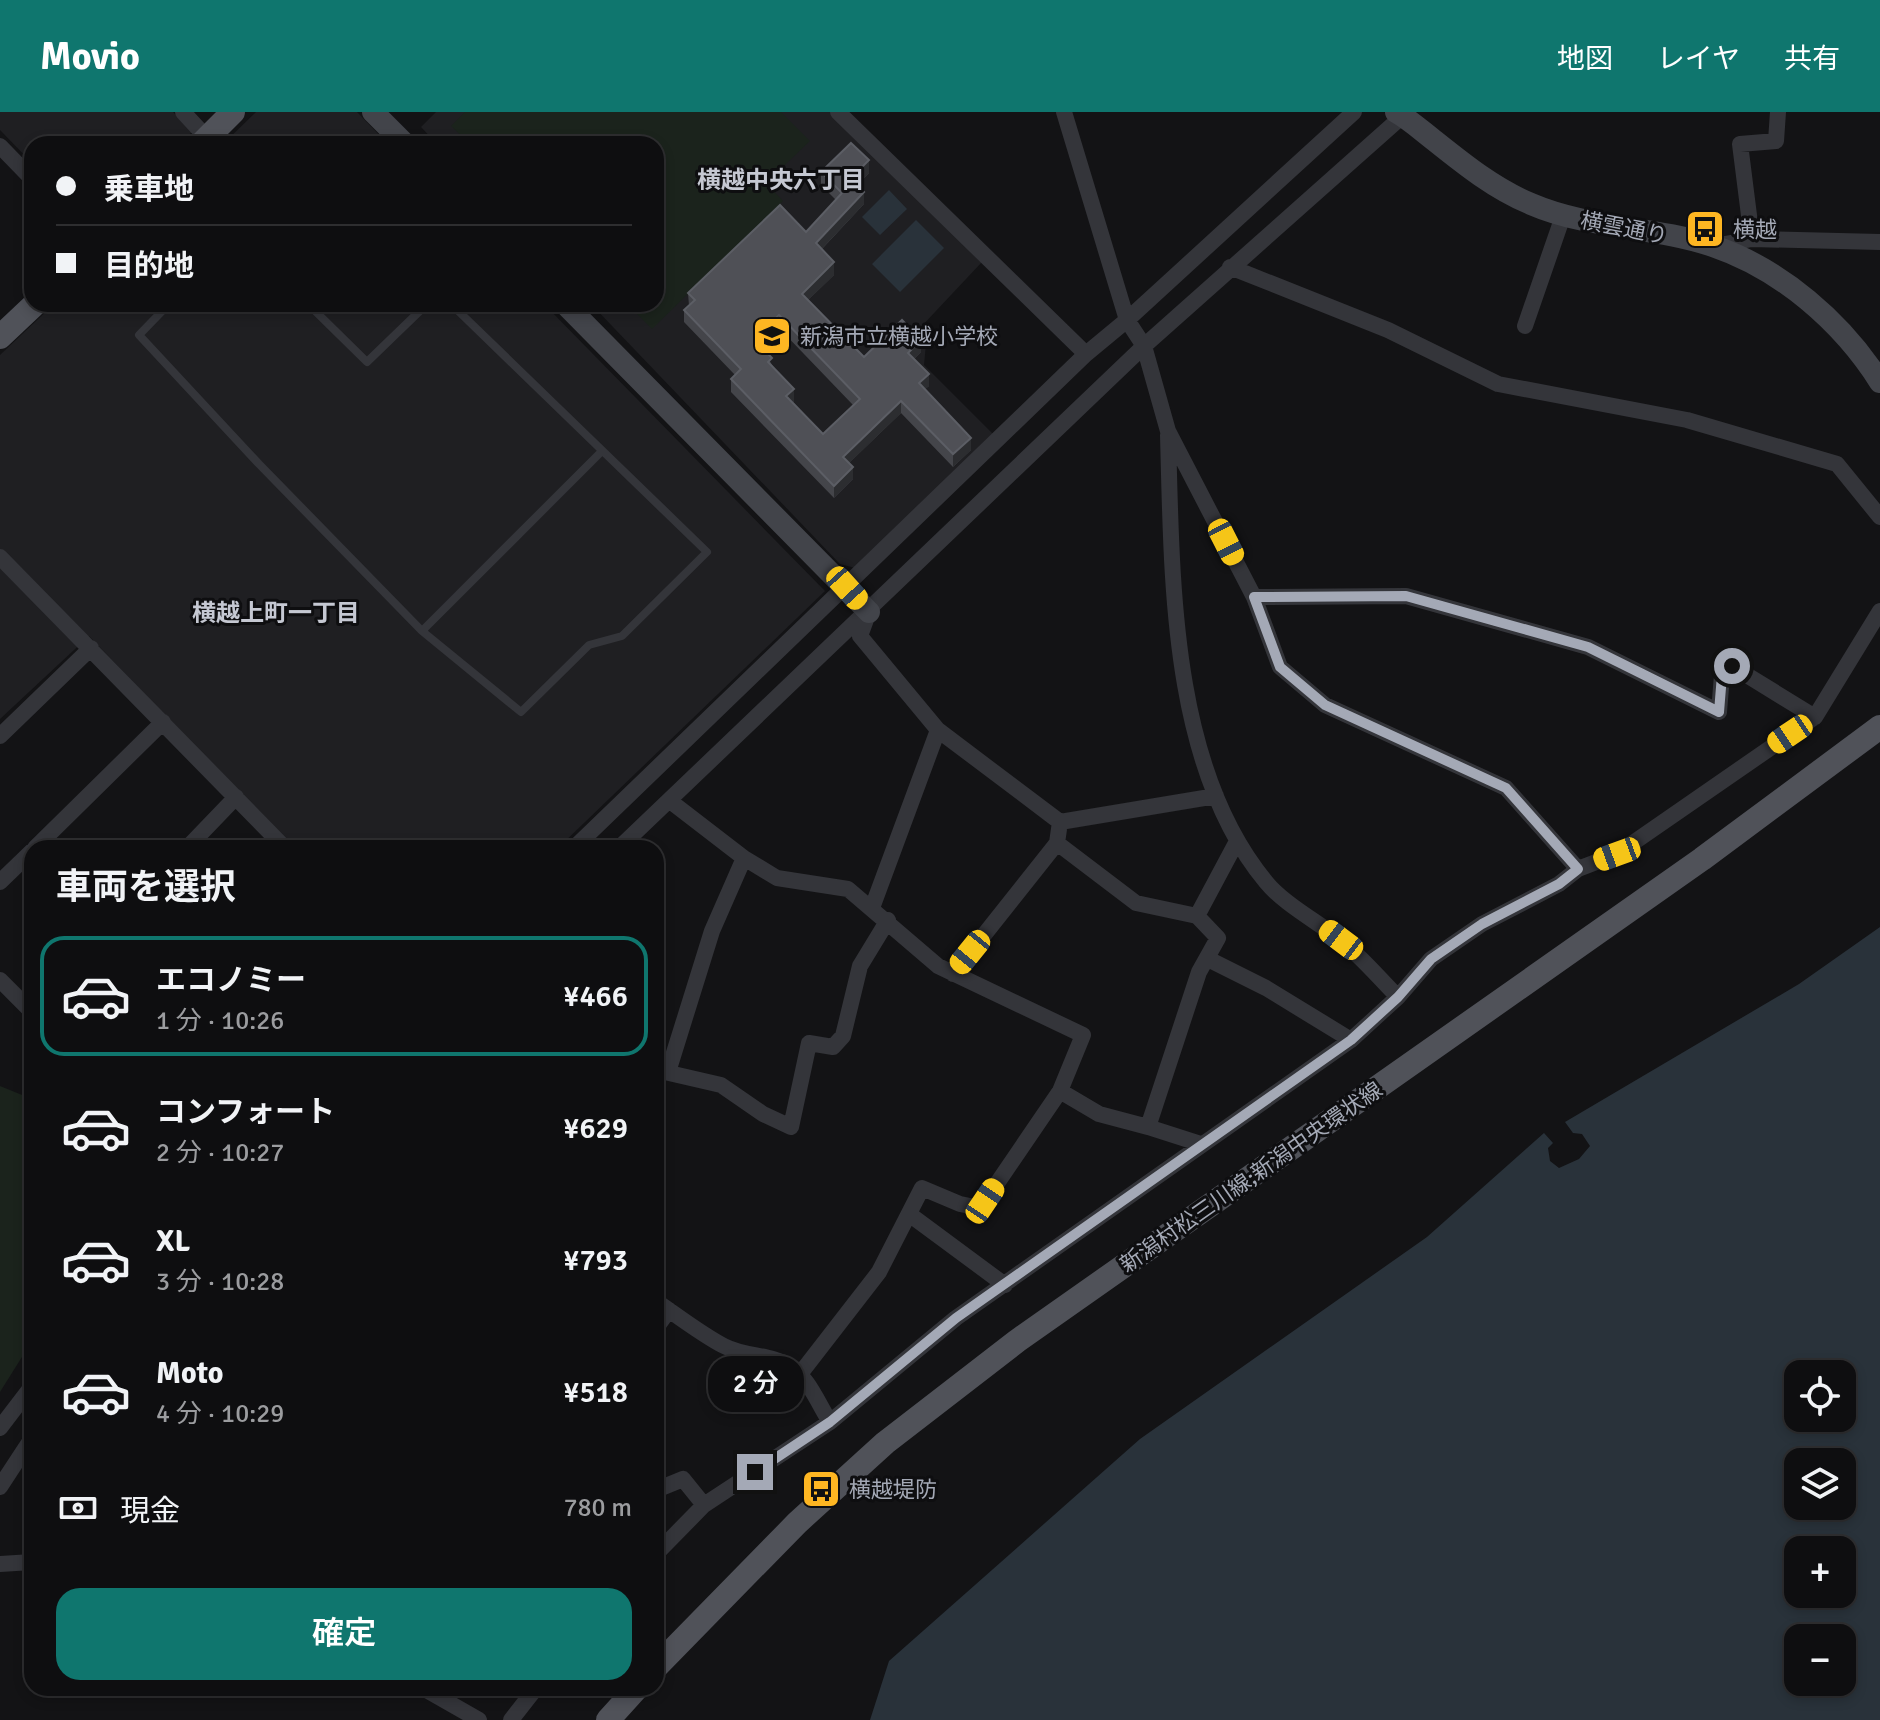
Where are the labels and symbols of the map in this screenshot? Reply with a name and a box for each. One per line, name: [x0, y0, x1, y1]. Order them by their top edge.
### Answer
district label: 横越中央六丁目: [697, 165, 865, 195]
street label: 横雲通り: [1578, 206, 1670, 250]
bus stop icon: 横越: [1684, 208, 1726, 250]
place label: 横越: [1733, 216, 1777, 243]
school or university icon: 新潟市立横越小学校: [751, 315, 793, 357]
place label: 新潟市立横越小学校: [800, 323, 998, 350]
car: [1204, 515, 1248, 569]
car: [822, 562, 872, 614]
district label: 横越上町一丁目: [192, 598, 360, 628]
route start: [1714, 648, 1750, 684]
car: [1763, 711, 1817, 757]
car: [1590, 835, 1644, 873]
car: [1315, 916, 1367, 964]
car: [946, 926, 994, 978]
street label: 新潟村松三川線;新潟中央環状線: [1115, 1076, 1387, 1278]
car: [962, 1174, 1008, 1228]
callout: 2 分: [707, 1356, 803, 1412]
route end: [737, 1454, 773, 1490]
bus stop icon: 横越堤防: [800, 1468, 842, 1510]
place label: 横越堤防: [849, 1476, 937, 1503]

